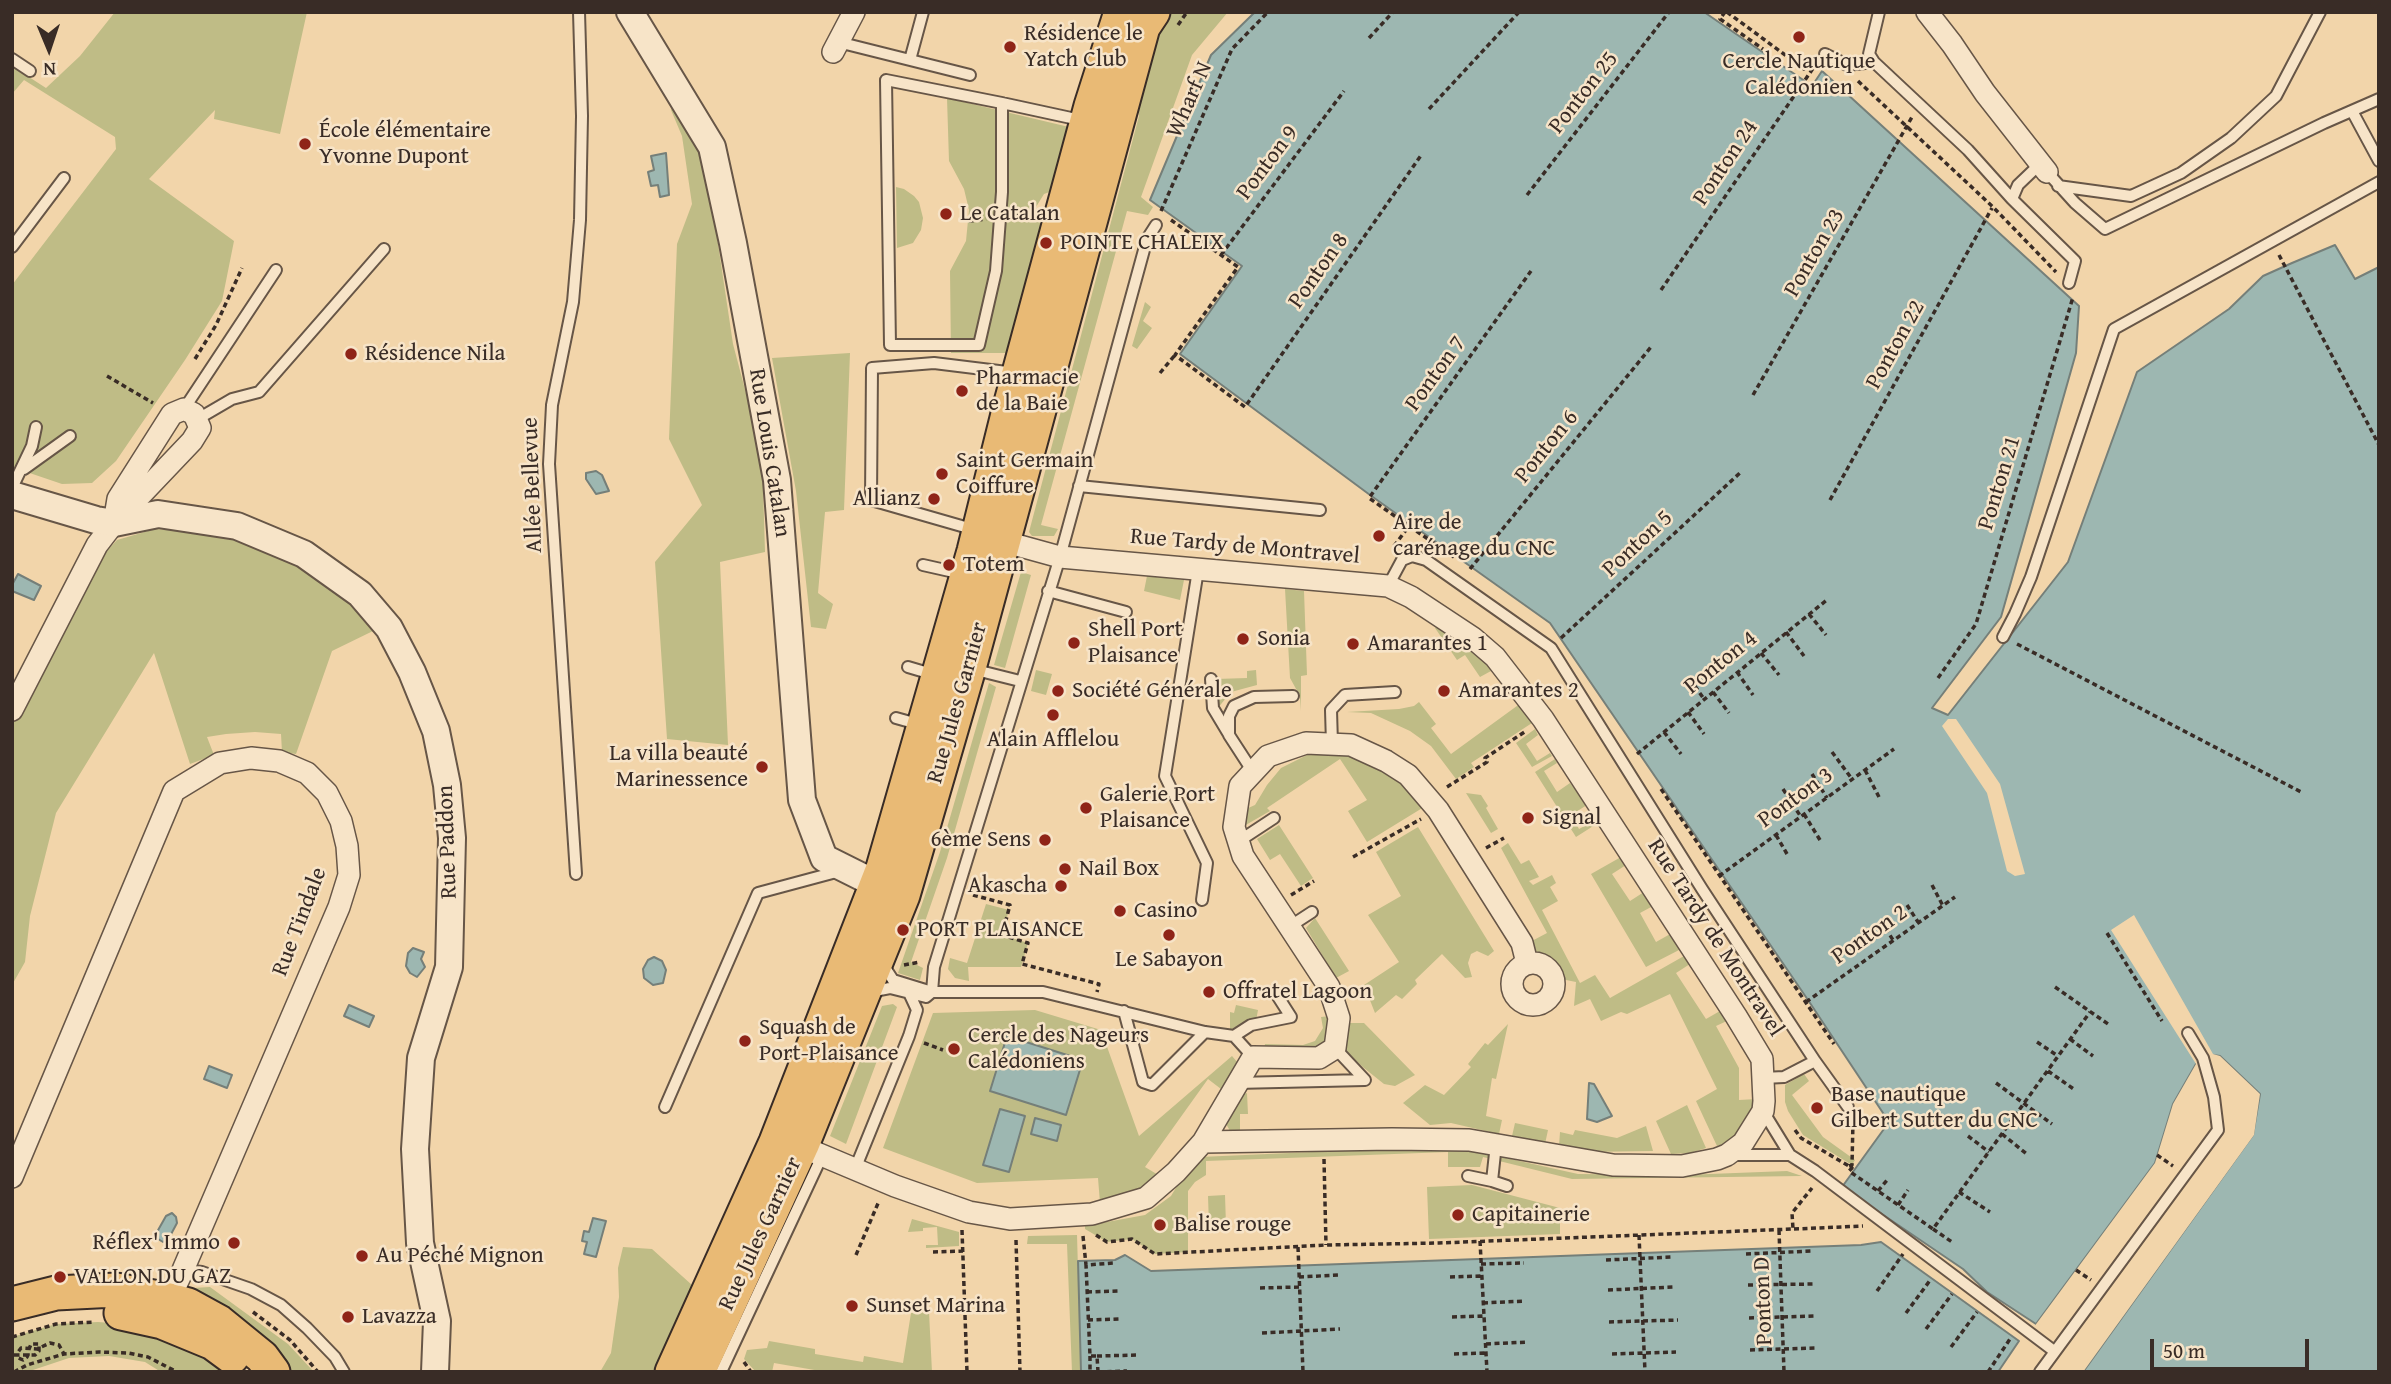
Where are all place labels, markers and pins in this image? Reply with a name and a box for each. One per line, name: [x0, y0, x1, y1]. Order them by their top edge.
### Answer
place label: Résidence le Yatch Club: [1024, 20, 1143, 74]
marker: Cercle Nautique Calédonien: [1791, 29, 1807, 45]
marker: Résidence le Yatch Club: [1002, 39, 1018, 55]
place label: Cercle Nautique Calédonien: [1723, 48, 1875, 102]
place label: École élémentaire Yvonne Dupont: [319, 117, 491, 171]
marker: École élémentaire Yvonne Dupont: [297, 136, 313, 152]
place label: Le Catalan: [960, 200, 1060, 228]
marker: Le Catalan: [938, 206, 954, 222]
place label: POINTE CHALEIX: [1060, 229, 1224, 257]
marker: POINTE CHALEIX: [1038, 235, 1054, 251]
place label: Résidence Nila: [365, 340, 505, 368]
marker: Résidence Nila: [343, 346, 359, 362]
place label: Pharmacie de la Baie: [976, 364, 1079, 418]
marker: Pharmacie de la Baie: [954, 383, 970, 399]
place label: Saint Germain Coiffure: [956, 447, 1094, 501]
marker: Saint Germain Coiffure: [934, 466, 950, 482]
place label: Allianz: [853, 485, 920, 513]
marker: Allianz: [926, 491, 942, 507]
place label: Aire de carénage du CNC: [1393, 509, 1555, 563]
marker: Aire de carénage du CNC: [1371, 528, 1387, 544]
place label: Totem: [963, 551, 1024, 579]
marker: Totem: [941, 557, 957, 573]
place label: Shell Port Plaisance: [1088, 616, 1183, 670]
place label: Sonia: [1257, 625, 1310, 653]
place label: Amarantes 1: [1367, 630, 1488, 658]
marker: Sonia: [1235, 631, 1251, 647]
marker: Shell Port Plaisance: [1066, 635, 1082, 651]
marker: Amarantes 1: [1345, 636, 1361, 652]
place label: Société Générale: [1072, 677, 1232, 705]
place label: Amarantes 2: [1458, 677, 1579, 705]
marker: Société Générale: [1050, 683, 1066, 699]
marker: Amarantes 2: [1436, 683, 1452, 699]
marker: Alain Afflelou: [1045, 707, 1061, 723]
place label: Alain Afflelou: [987, 726, 1119, 754]
place label: La villa beauté Marinessence: [609, 740, 748, 794]
marker: La villa beauté Marinessence: [754, 759, 770, 775]
place label: Galerie Port Plaisance: [1100, 781, 1215, 835]
marker: Galerie Port Plaisance: [1078, 800, 1094, 816]
place label: Signal: [1542, 804, 1601, 832]
marker: Signal: [1520, 810, 1536, 826]
place label: 6ème Sens: [930, 826, 1031, 854]
marker: 6ème Sens: [1037, 832, 1053, 848]
place label: Nail Box: [1079, 855, 1159, 883]
marker: Nail Box: [1057, 861, 1073, 877]
place label: Akascha: [968, 872, 1047, 900]
marker: Akascha: [1053, 878, 1069, 894]
place label: Casino: [1134, 897, 1198, 925]
marker: Casino: [1112, 903, 1128, 919]
place label: PORT PLAISANCE: [917, 916, 1083, 944]
marker: PORT PLAISANCE: [895, 922, 911, 938]
marker: Le Sabayon: [1161, 927, 1177, 943]
place label: Le Sabayon: [1115, 946, 1223, 974]
place label: Offratel Lagoon: [1223, 978, 1372, 1006]
marker: Offratel Lagoon: [1201, 984, 1217, 1000]
place label: Squash de Port-Plaisance: [759, 1014, 899, 1068]
place label: Cercle des Nageurs Calédoniens: [968, 1022, 1149, 1076]
marker: Squash de Port-Plaisance: [737, 1033, 753, 1049]
marker: Cercle des Nageurs Calédoniens: [946, 1041, 962, 1057]
place label: Base nautique Gilbert Sutter du CNC: [1831, 1081, 2038, 1135]
marker: Base nautique Gilbert Sutter du CNC: [1809, 1100, 1825, 1116]
place label: Capitainerie: [1472, 1201, 1590, 1229]
marker: Capitainerie: [1450, 1207, 1466, 1223]
place label: Balise rouge: [1174, 1211, 1291, 1239]
marker: Balise rouge: [1152, 1217, 1168, 1233]
place label: Réflex' Immo: [93, 1229, 220, 1257]
marker: Réflex' Immo: [226, 1235, 242, 1251]
place label: Au Péché Mignon: [376, 1242, 544, 1270]
marker: Au Péché Mignon: [354, 1248, 370, 1264]
place label: VALLON DU GAZ: [74, 1263, 231, 1291]
marker: VALLON DU GAZ: [52, 1269, 68, 1285]
place label: Sunset Marina: [866, 1292, 1005, 1320]
marker: Sunset Marina: [844, 1298, 860, 1314]
place label: Lavazza: [362, 1303, 437, 1331]
marker: Lavazza: [340, 1309, 356, 1325]

